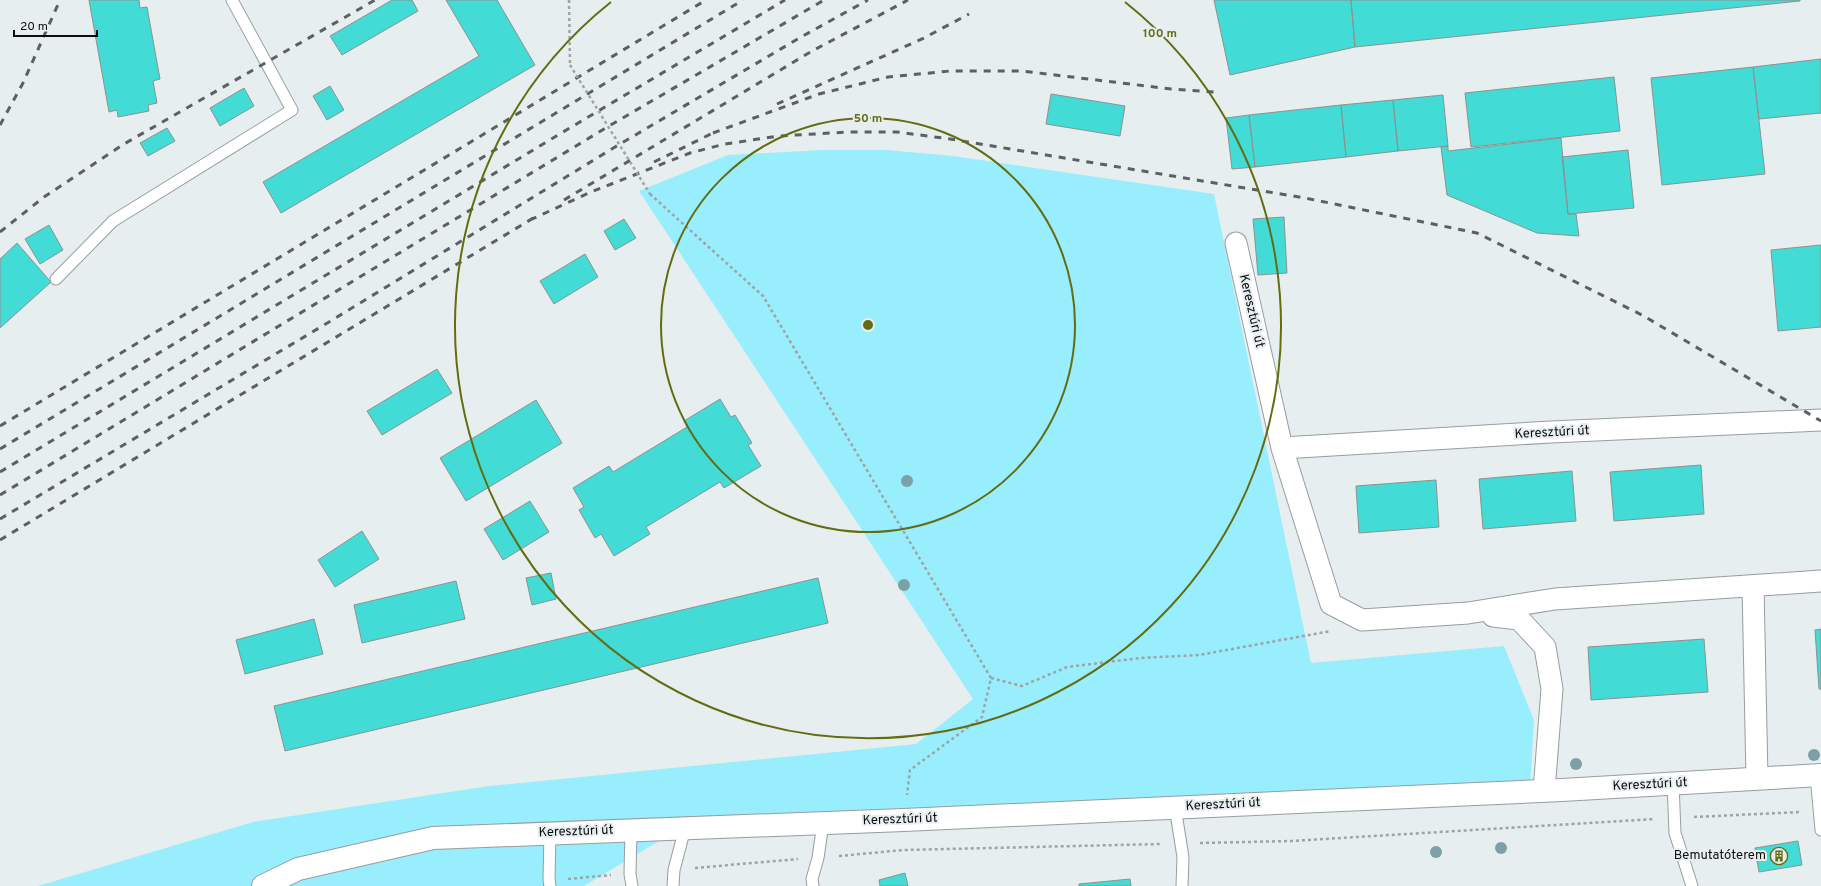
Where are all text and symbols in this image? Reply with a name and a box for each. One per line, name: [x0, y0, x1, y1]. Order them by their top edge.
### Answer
scale bar: [14, 12, 97, 38]
text: 20 m: [20, 19, 48, 35]
text: 100 m: [1143, 26, 1177, 42]
text: 50 m: [854, 111, 882, 127]
street label: Keresztúri út: [1235, 273, 1267, 349]
centre of rings: [861, 318, 875, 332]
street label: Keresztúri út: [1514, 423, 1590, 443]
street label: Keresztúri út: [1612, 775, 1688, 795]
street label: Keresztúri út: [1185, 795, 1261, 815]
street label: Keresztúri út: [862, 811, 938, 829]
street label: Keresztúri út: [538, 823, 614, 841]
building icon: Bemutatóterem: [1769, 846, 1789, 866]
place label: Bemutatóterem: [1674, 848, 1766, 864]

